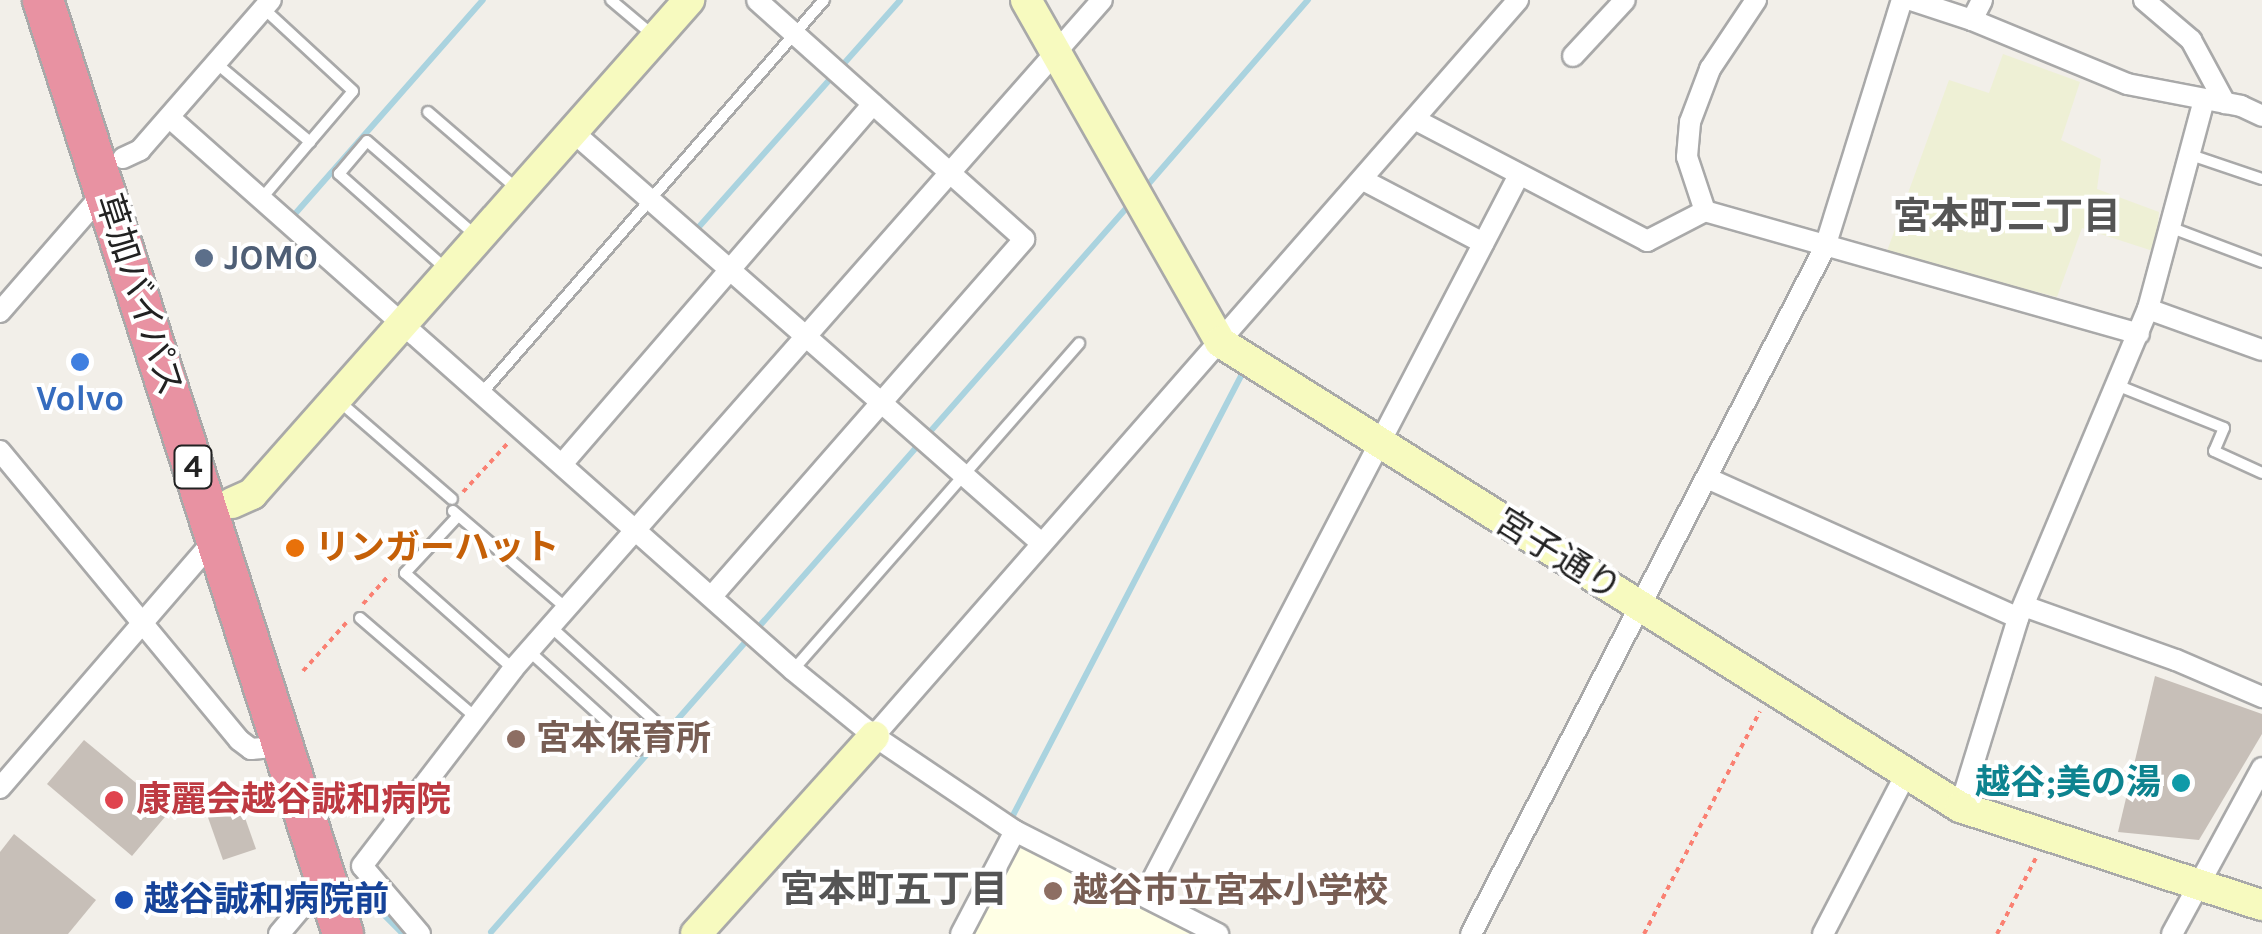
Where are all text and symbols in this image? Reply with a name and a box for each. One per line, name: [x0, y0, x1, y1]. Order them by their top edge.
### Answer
street label: 草加バイパス: [87, 189, 191, 401]
district label: 宮本町二丁目: [1893, 194, 2121, 240]
place label: JOMO: [224, 237, 318, 279]
marker: JOMO: [193, 247, 215, 269]
marker: Volvo: [69, 351, 91, 373]
place label: Volvo: [36, 378, 124, 420]
road number: 4: [173, 440, 213, 494]
street label: 宮子通り: [1488, 500, 1628, 610]
place label: リンガーハット: [315, 527, 560, 569]
marker: リンガーハット: [284, 537, 306, 559]
place label: 宮本保育所: [536, 718, 711, 760]
marker: 宮本保育所: [505, 728, 527, 750]
place label: 越谷;美の湯: [1975, 762, 2161, 804]
marker: 越谷;美の湯: [2170, 772, 2192, 794]
place label: 康麗会越谷誠和病院: [136, 779, 451, 821]
marker: 康麗会越谷誠和病院: [101, 787, 127, 813]
district label: 宮本町五丁目: [780, 867, 1008, 913]
place label: 越谷市立宮本小学校: [1073, 870, 1388, 912]
place label: 越谷誠和病院前: [144, 879, 389, 921]
marker: 越谷市立宮本小学校: [1042, 880, 1064, 902]
marker: 越谷誠和病院前: [113, 889, 135, 911]

